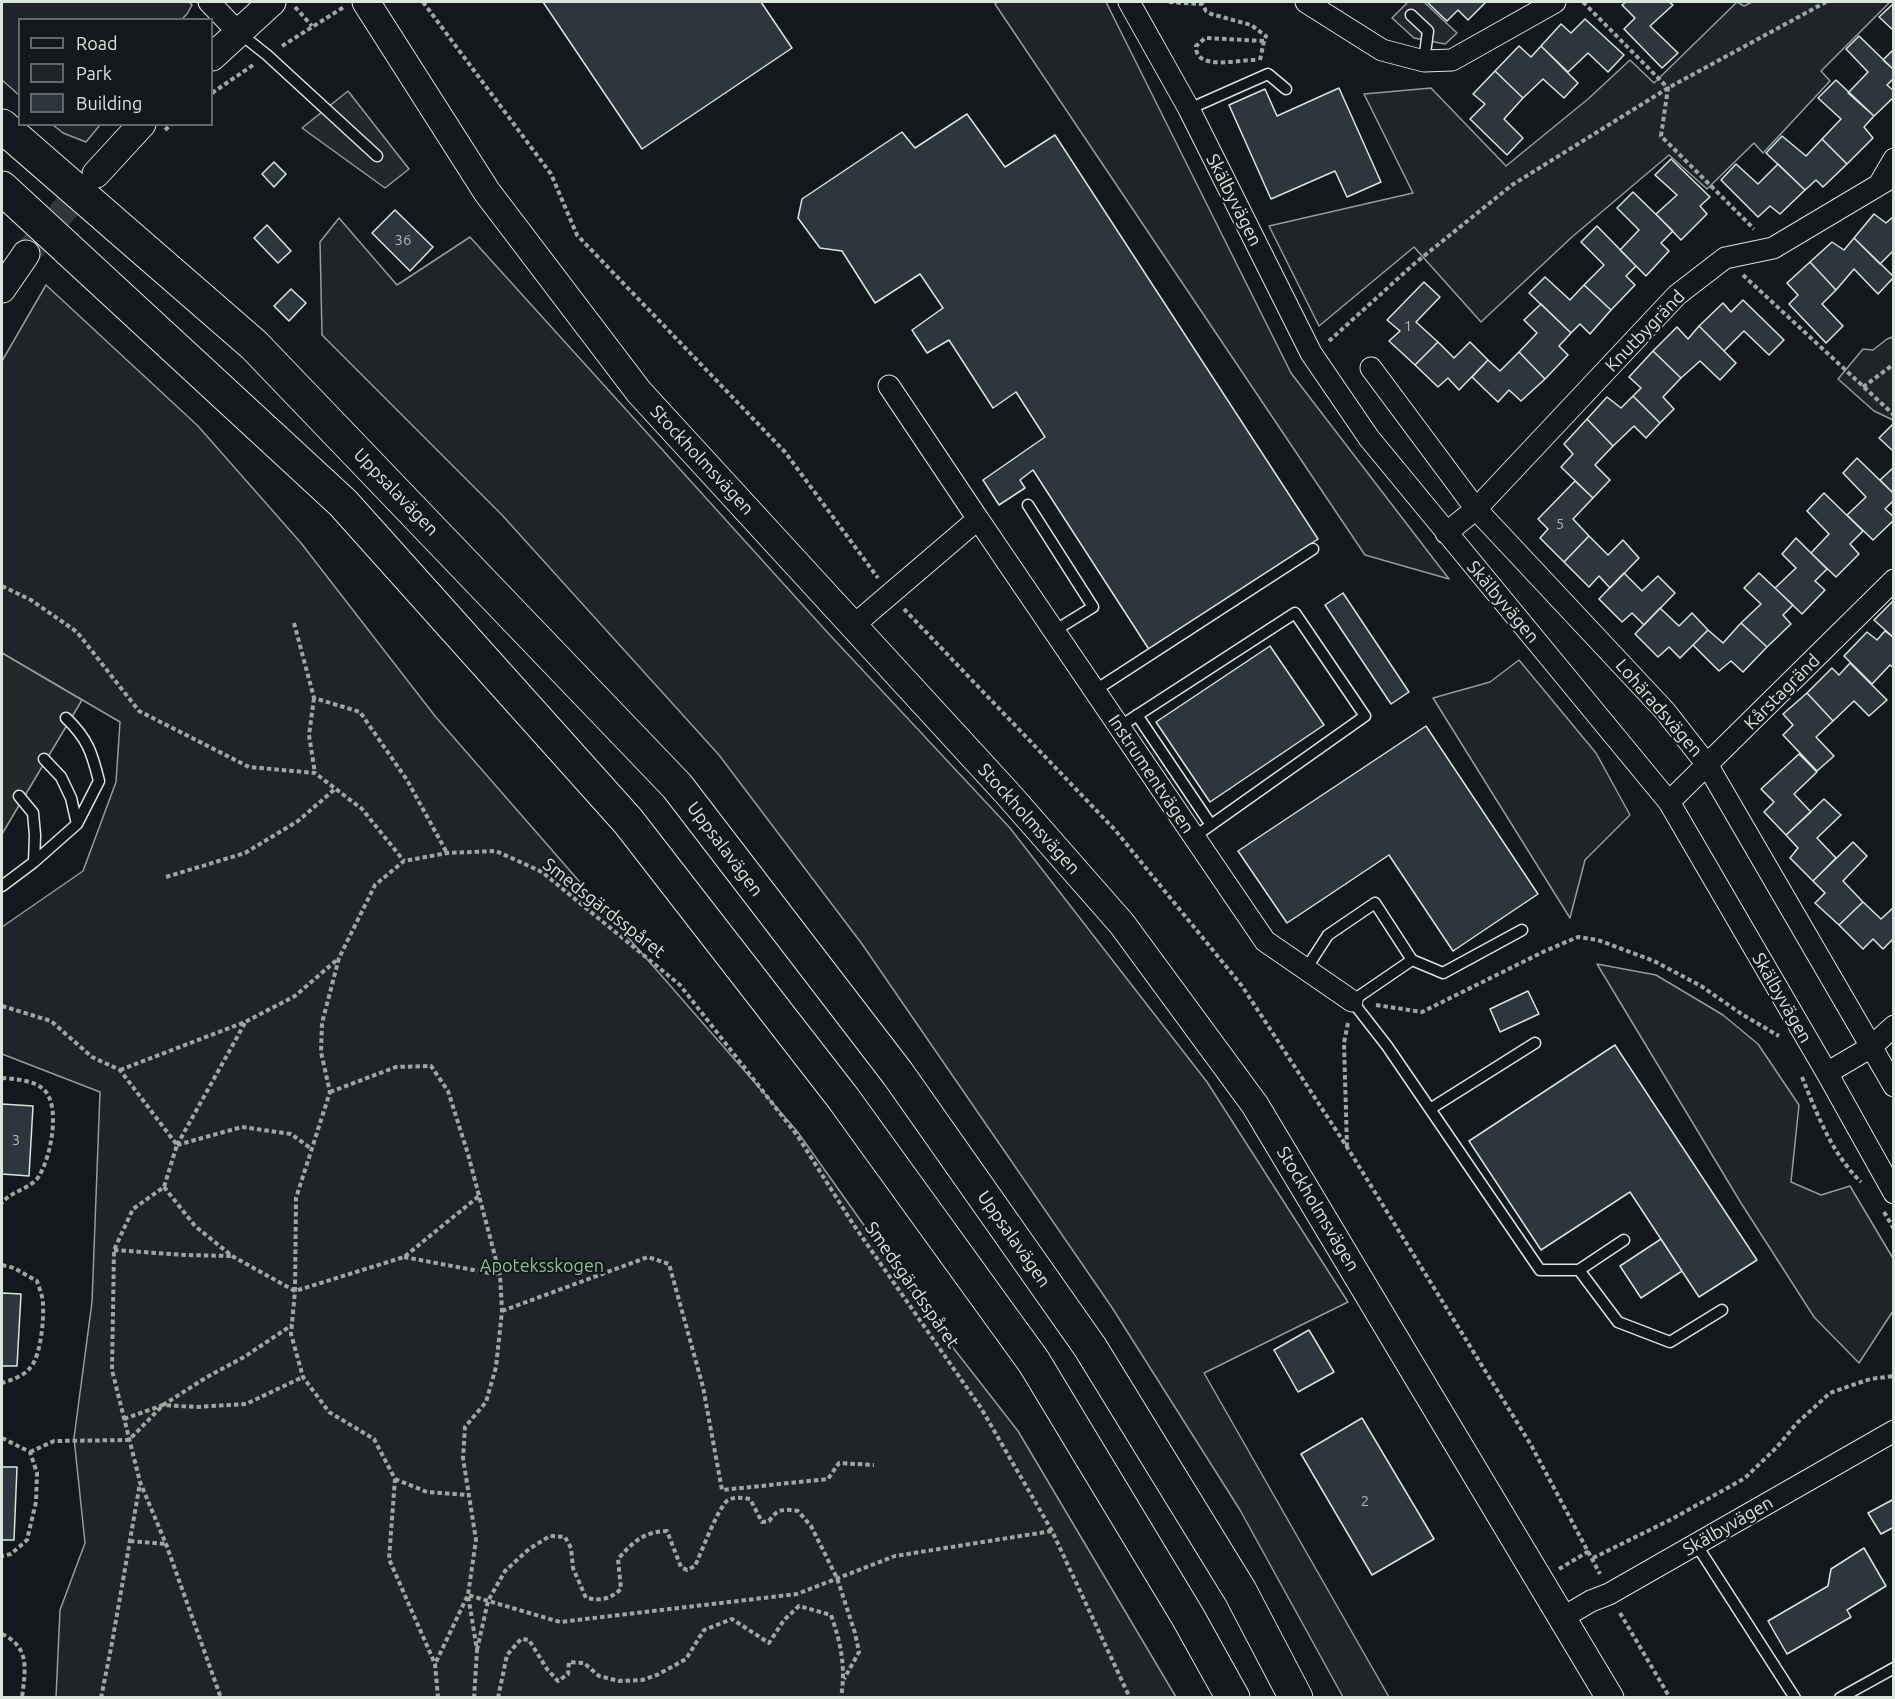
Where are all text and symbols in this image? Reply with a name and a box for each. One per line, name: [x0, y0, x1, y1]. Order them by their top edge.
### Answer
legend: [18, 18, 213, 126]
text: Road: [76, 33, 118, 53]
text: Park: [76, 63, 112, 83]
text: Building: [76, 93, 142, 113]
street label: Skälbyvägen: [1202, 150, 1266, 250]
house number: 36: [395, 231, 411, 249]
street label: Knutbygränd: [1601, 286, 1689, 376]
house number: 1: [1404, 317, 1412, 335]
street label: Stockholmsvägen: [646, 401, 758, 519]
street label: Uppsalavägen: [349, 444, 443, 540]
house number: 5: [1556, 515, 1564, 533]
street label: Skälbyvägen: [1462, 557, 1544, 647]
street label: Kårstagränd: [1740, 650, 1824, 734]
street label: Lohäradsvägen: [1611, 655, 1707, 761]
street label: Instrumentvägen: [1103, 711, 1199, 837]
street label: Stockholmsvägen: [973, 759, 1085, 879]
street label: Uppsalavägen: [682, 797, 768, 901]
street label: Smedsgärdsspåret: [538, 853, 670, 963]
street label: Skälbyvägen: [1748, 949, 1816, 1047]
house number: 3: [12, 1131, 20, 1149]
street label: Stockholmsvägen: [1272, 1143, 1364, 1275]
street label: Uppsalavägen: [973, 1187, 1055, 1291]
street label: Smedsgärdsspåret: [860, 1218, 964, 1352]
park label: Apoteksskogen: [480, 1255, 604, 1277]
house number: 2: [1361, 1492, 1369, 1510]
street label: Skälbyvägen: [1679, 1492, 1777, 1560]

